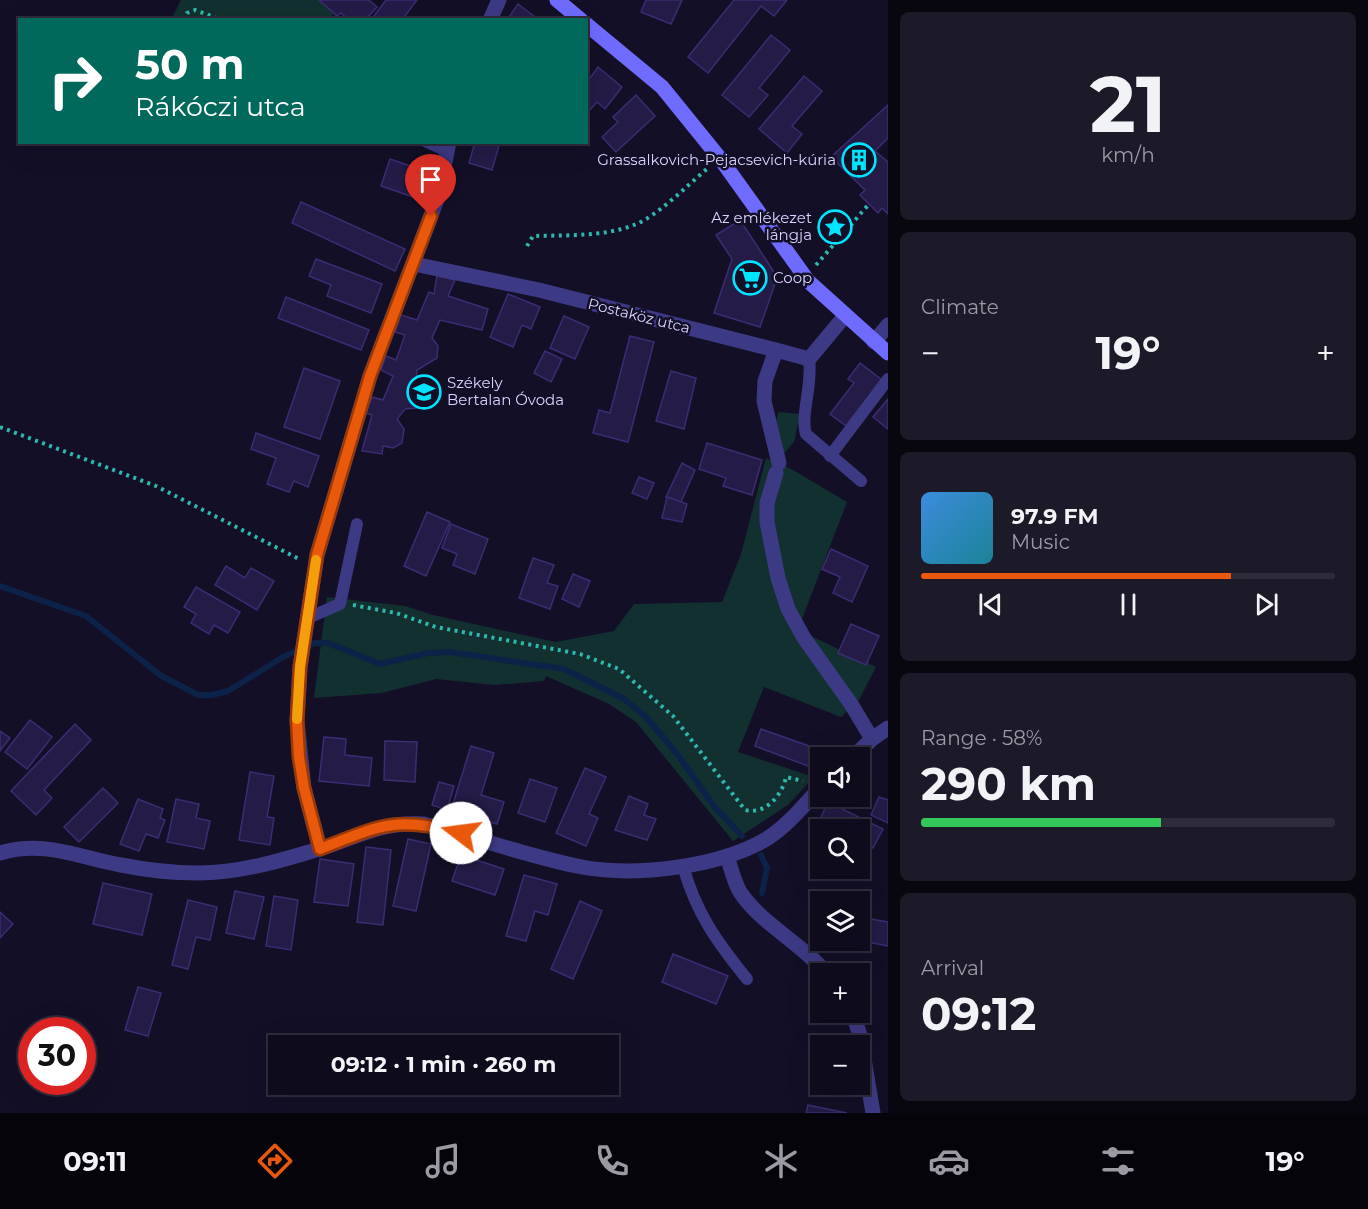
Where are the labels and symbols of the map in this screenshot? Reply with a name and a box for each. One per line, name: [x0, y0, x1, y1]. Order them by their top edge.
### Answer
building icon: Grassalkovich-Pejacsevich-kúria: [841, 142, 877, 178]
place label: Grassalkovich-Pejacsevich-kúria: [597, 150, 836, 169]
pin: [405, 154, 456, 216]
place label: Az emlékezet lángja: [711, 208, 812, 244]
place icon: Az emlékezet lángja: [817, 209, 853, 245]
supermarket icon: Coop: [732, 260, 768, 296]
place label: Coop: [773, 268, 812, 287]
street label: Postaköz utca: [586, 294, 692, 337]
place label: Székely Bertalan Óvoda: [447, 373, 564, 409]
school or university icon: Székely Bertalan Óvoda: [406, 374, 442, 410]
position arrow: [429, 801, 493, 865]
speed limit sign: 30: [18, 1017, 96, 1095]

